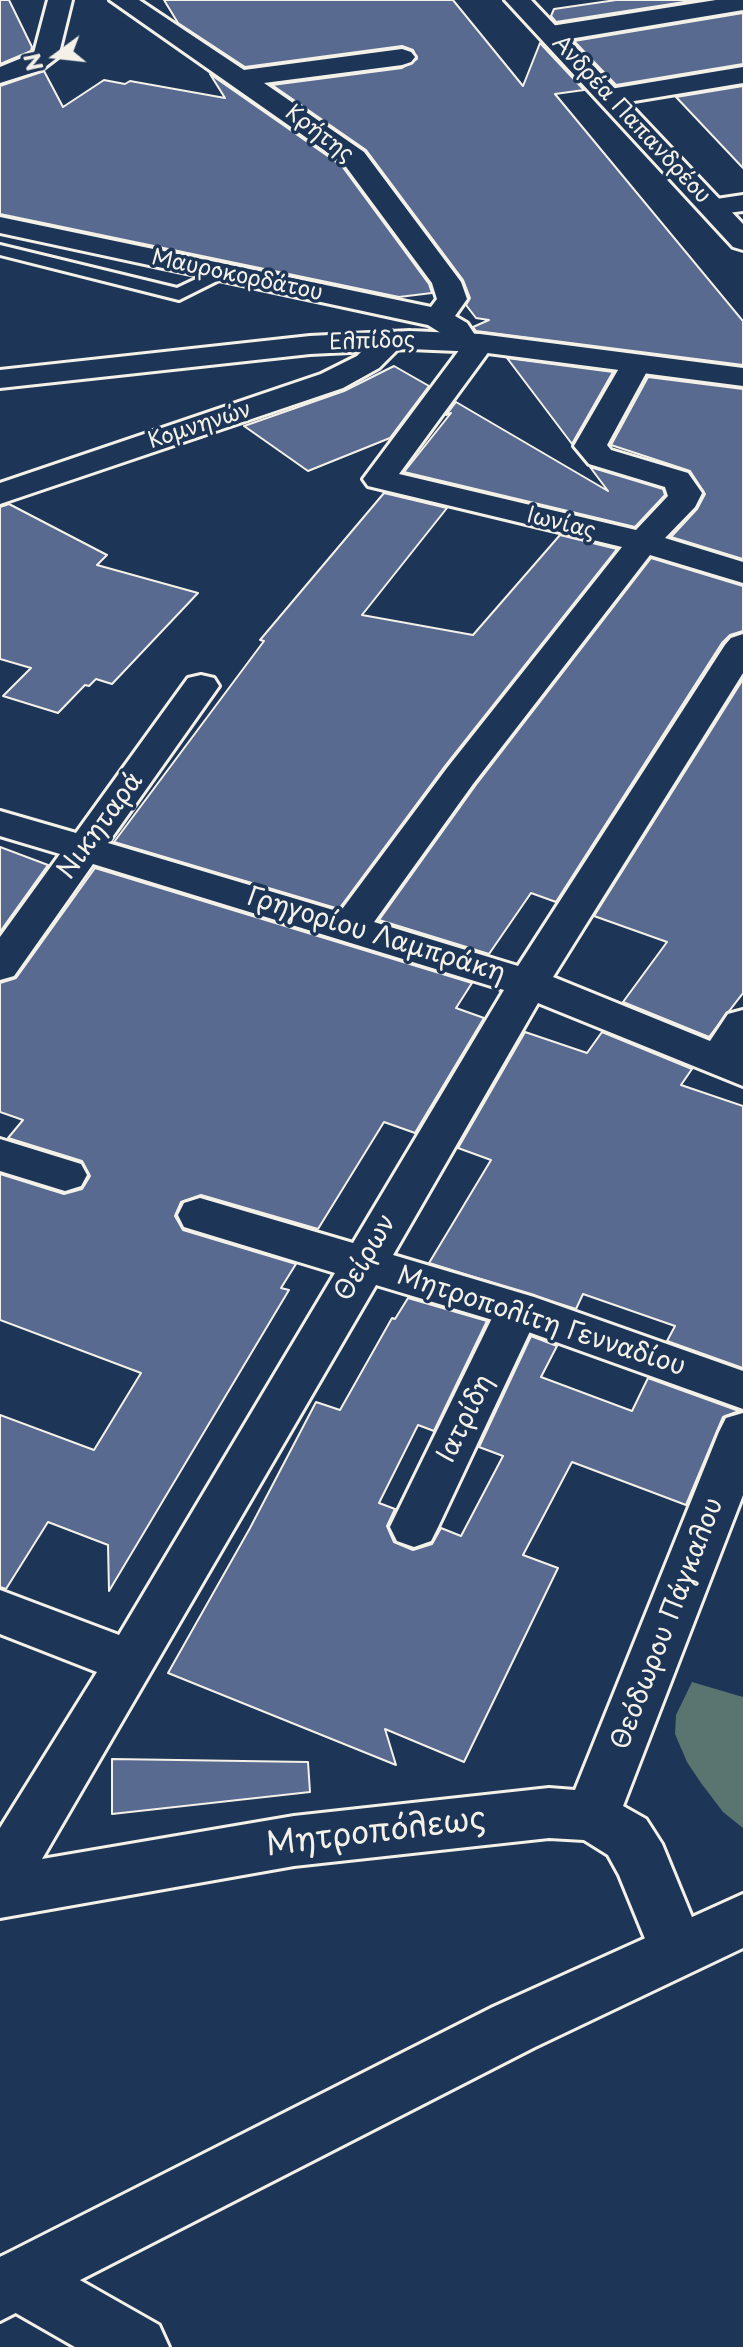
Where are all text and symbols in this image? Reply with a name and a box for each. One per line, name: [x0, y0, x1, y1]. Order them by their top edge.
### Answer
north arrow: [16, 16, 96, 96]
street label: Ανδρέα Παπανδρέου: [546, 31, 716, 209]
text: N: [14, 50, 51, 75]
street label: Κρήτης: [279, 100, 359, 168]
street label: Μαυροκορδάτου: [149, 245, 325, 307]
street label: Ελπίδος: [329, 327, 415, 357]
street label: Κομνηνών: [145, 397, 255, 455]
street label: Ιωνίας: [524, 503, 598, 545]
street label: Νικηταρά: [52, 766, 150, 886]
street label: Γρηγορίου Λαμπράκη: [243, 882, 509, 990]
street label: Θείρων: [329, 1209, 403, 1307]
street label: Μητροπολίτη Γενναδίου: [393, 1261, 689, 1383]
street label: Ιατρίδη: [431, 1370, 501, 1468]
street label: Θεόδωρου Πάγκαλου: [606, 1494, 730, 1754]
street label: Μητροπόλεως: [264, 1800, 488, 1866]

